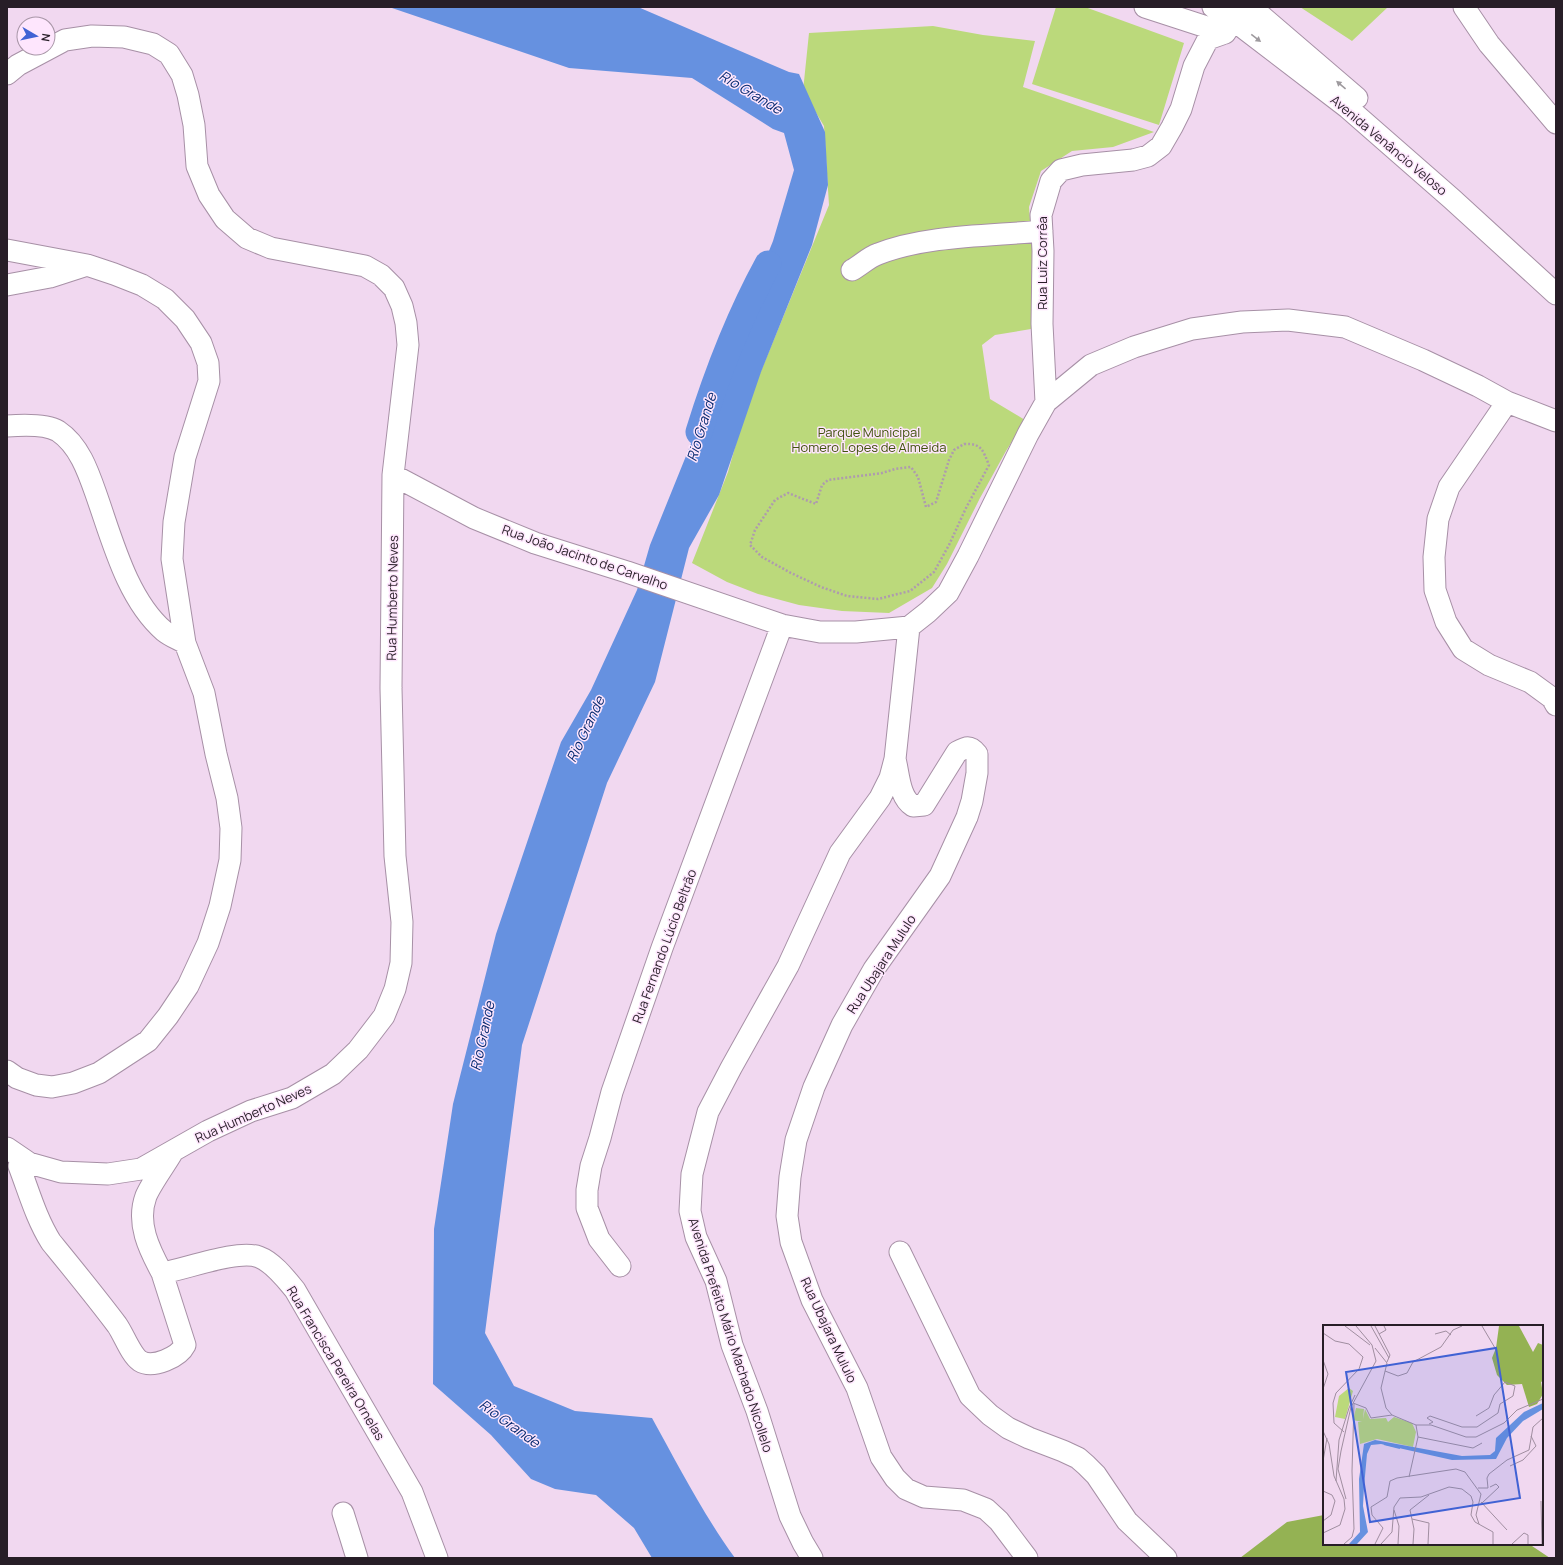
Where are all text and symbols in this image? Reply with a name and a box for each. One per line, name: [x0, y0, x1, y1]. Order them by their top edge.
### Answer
north arrow: [16, 16, 56, 56]
text: N: [38, 33, 54, 43]
one-way arrow: [1251, 34, 1262, 42]
water label: Rio Grande: [716, 66, 787, 119]
one-way arrow: [1336, 81, 1347, 90]
street label: Avenida Venâncio Veloso: [1327, 91, 1451, 199]
street label: Rua Luiz Corrêa: [1033, 216, 1051, 310]
water label: Rio Grande: [682, 390, 721, 463]
park label: Parque Municipal Homero Lopes de Almeida: [792, 423, 946, 456]
street label: Rua João Jacinto de Carvalho: [500, 520, 671, 594]
street label: Rua Humberto Neves: [382, 535, 402, 661]
water label: Rio Grande: [562, 692, 609, 765]
street label: Rua Fernando Lúcio Beltrão: [628, 866, 700, 1026]
street label: Rua Ubajara Mululo: [842, 911, 920, 1017]
water label: Rio Grande: [465, 999, 499, 1072]
street label: Rua Humberto Neves: [192, 1079, 314, 1147]
street label: Avenida Prefeito Mário Machado Nicollelo: [685, 1216, 778, 1455]
street label: Rua Ubajara Mululo: [797, 1274, 862, 1386]
street label: Rua Francisca Pereira Ornelas: [283, 1283, 389, 1444]
inset map: [1323, 1325, 1543, 1545]
water label: Rio Grande: [476, 1395, 545, 1452]

